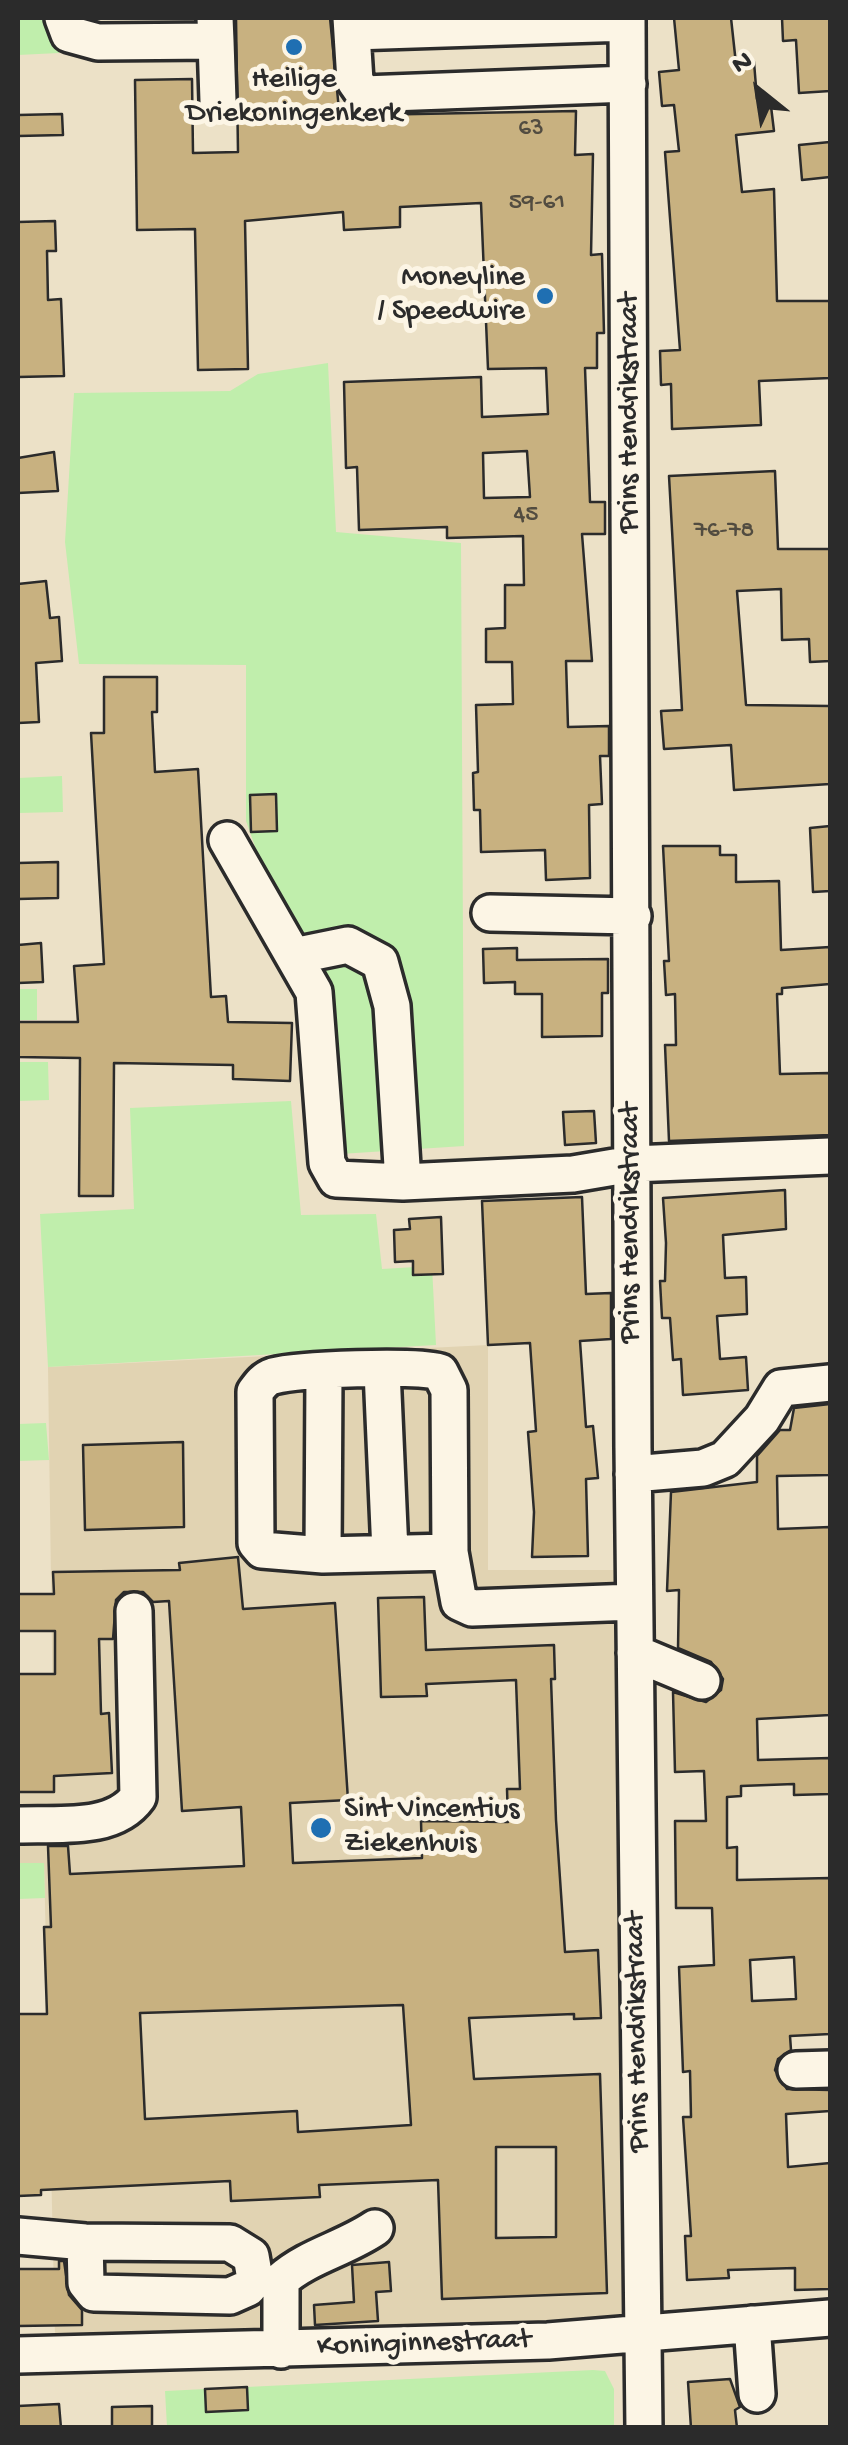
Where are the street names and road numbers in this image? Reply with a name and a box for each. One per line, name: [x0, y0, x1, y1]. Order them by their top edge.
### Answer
street label: Prins Hendrikstraat: [613, 293, 649, 533]
street label: Prins Hendrikstraat: [614, 1103, 650, 1343]
street label: Prins Hendrikstraat: [619, 1911, 659, 2153]
street label: Koninginnestraat: [316, 2323, 532, 2367]

